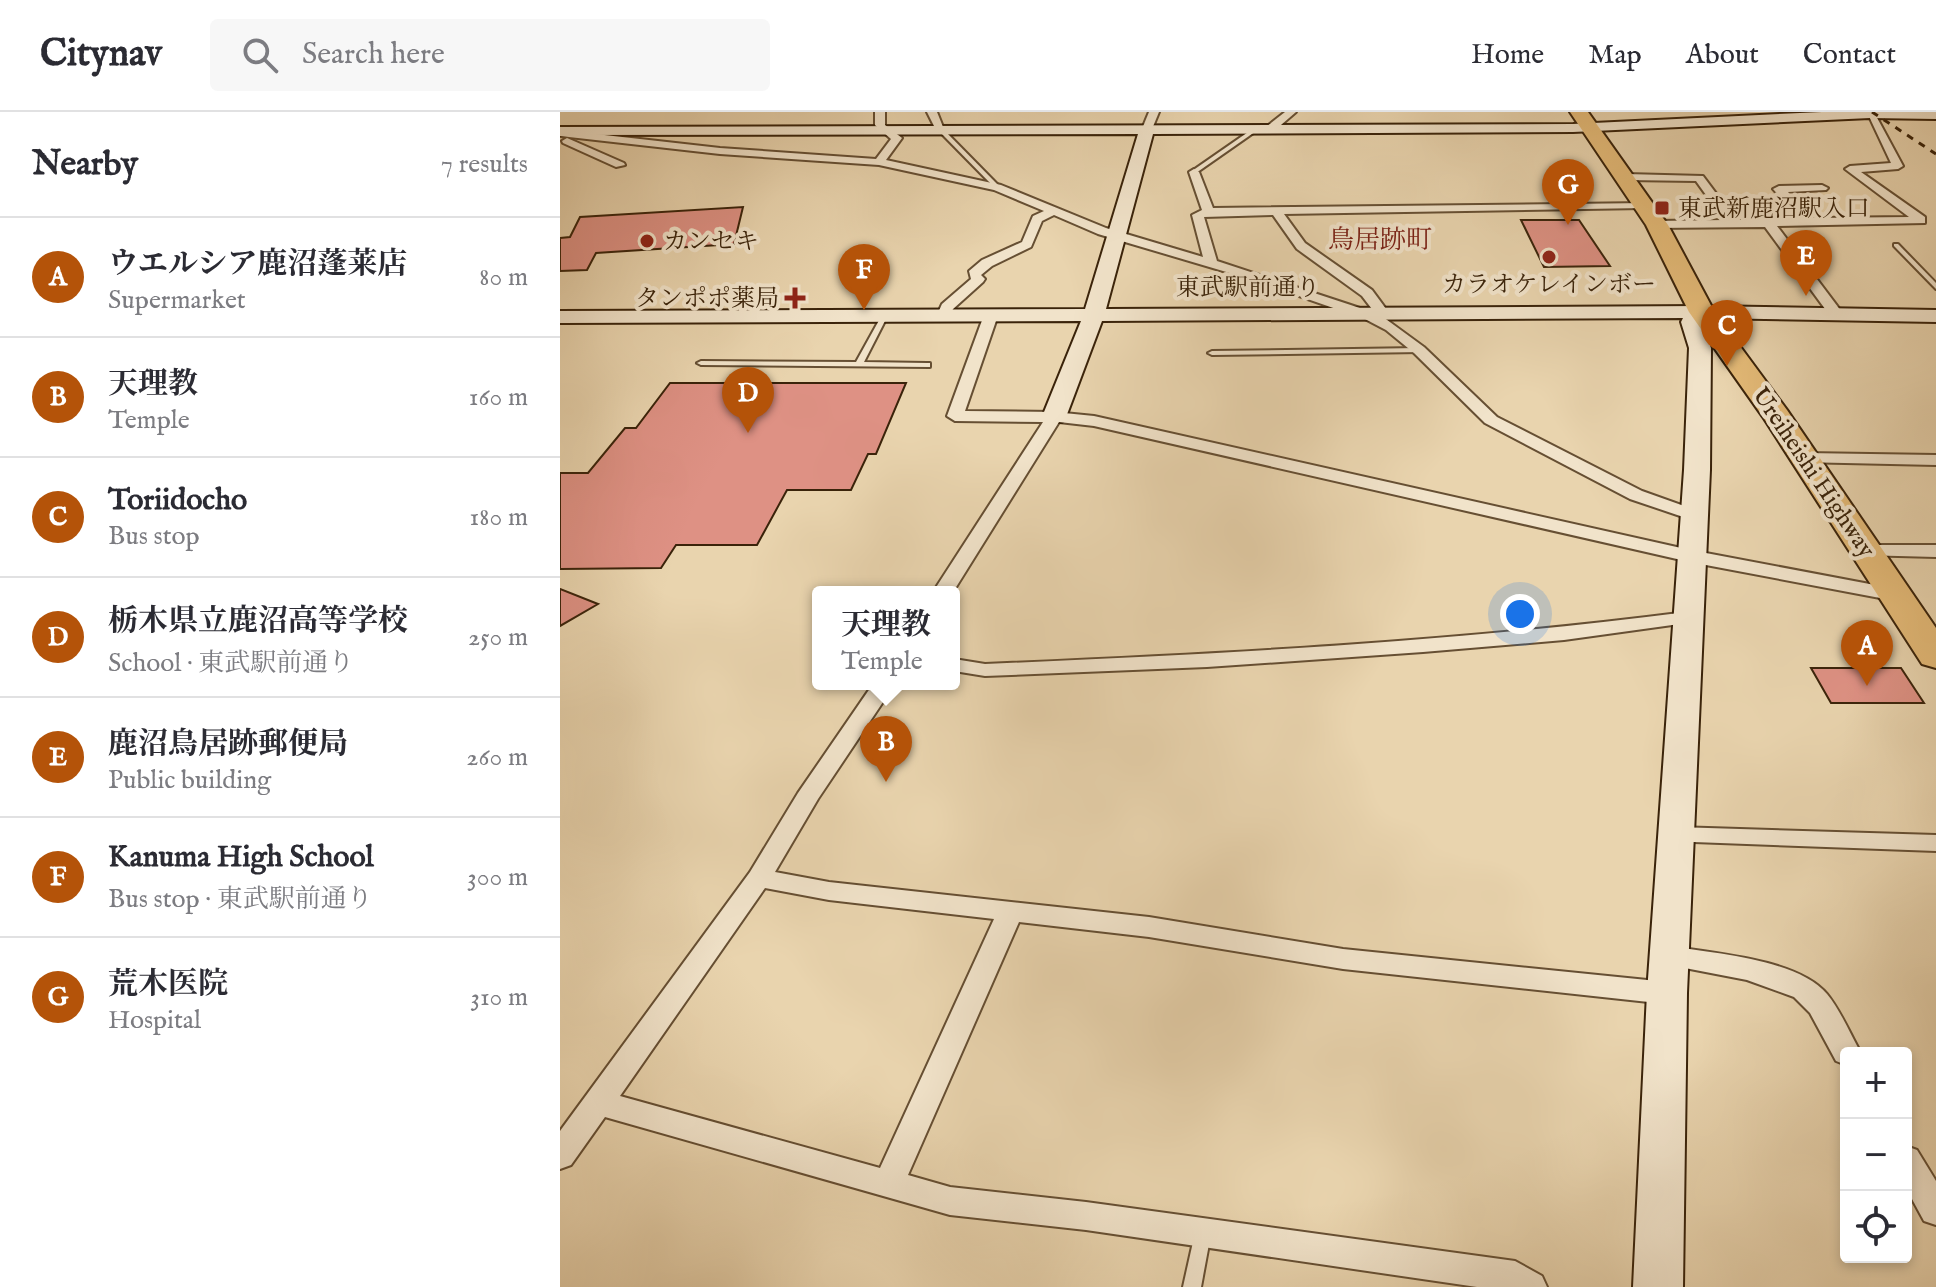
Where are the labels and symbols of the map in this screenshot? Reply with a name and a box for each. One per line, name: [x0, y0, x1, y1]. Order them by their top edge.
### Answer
pin: G: [1542, 159, 1594, 225]
place label: 東武新鹿沼駅入口: [1678, 194, 1870, 225]
marker: 東武新鹿沼駅入口: [1653, 199, 1671, 217]
district label: 鳥居跡町: [1328, 224, 1432, 257]
place label: カンセキ: [663, 227, 759, 258]
pin: E: [1780, 230, 1832, 296]
marker: カンセキ: [638, 232, 656, 250]
pin: F: [838, 244, 890, 310]
marker: カラオケレインボー: [1540, 248, 1558, 266]
place label: カラオケレインボー: [1442, 270, 1656, 301]
street label: 東武駅前通り: [1176, 273, 1320, 304]
place label: タンポポ薬局: [635, 284, 779, 315]
marker: タンポポ薬局: [786, 289, 804, 307]
pin: C: [1701, 300, 1753, 366]
pin: D: [722, 367, 774, 433]
street label: Ureiheishi Highway: [1744, 382, 1881, 564]
your location: [1500, 594, 1540, 634]
pin: A: [1841, 620, 1893, 686]
pin: B: [860, 716, 912, 782]

